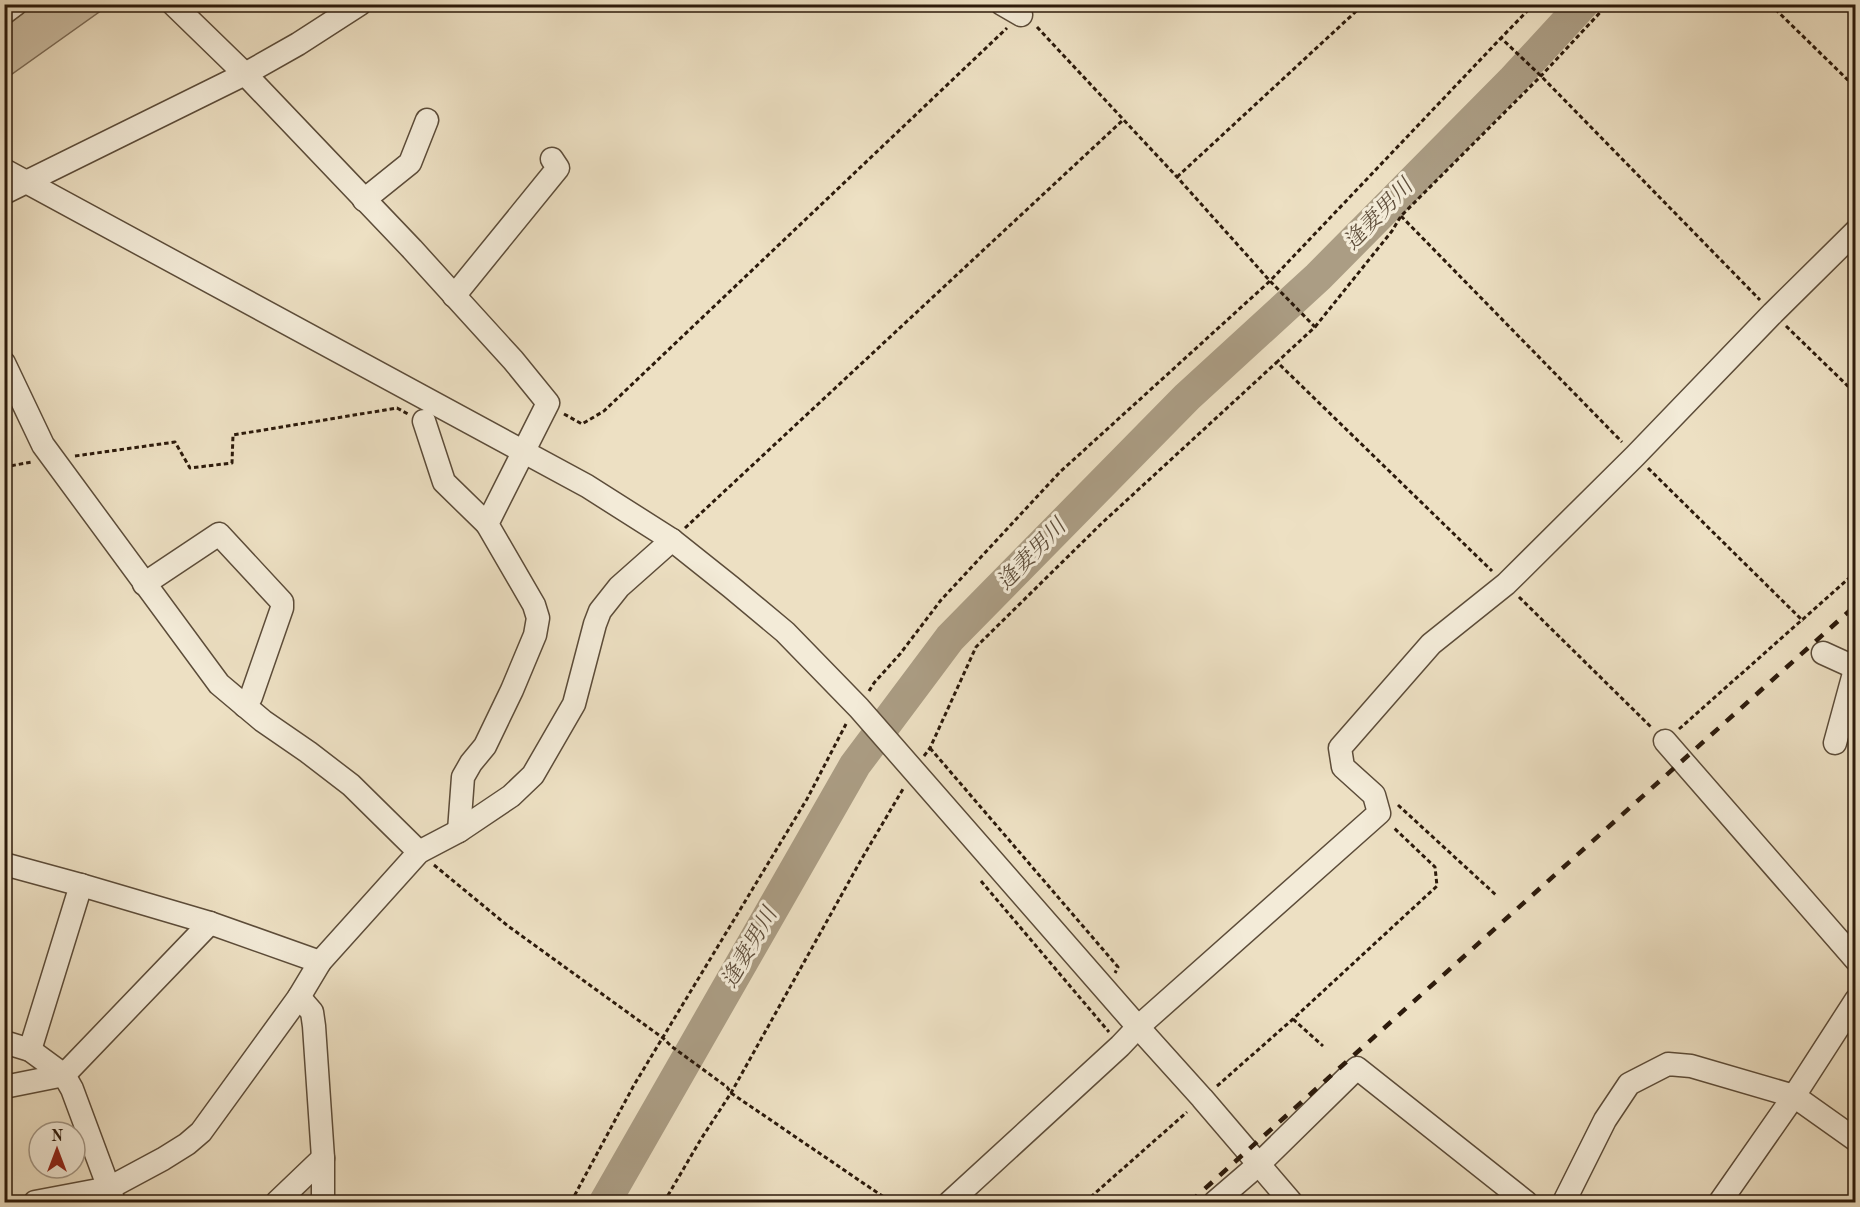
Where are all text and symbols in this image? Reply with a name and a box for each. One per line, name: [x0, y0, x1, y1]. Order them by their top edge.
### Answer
water label: 逢妻男川: [1339, 173, 1419, 254]
water label: 逢妻男川: [992, 513, 1072, 594]
water label: 逢妻男川: [717, 902, 783, 992]
north arrow: [27, 1120, 87, 1180]
text: N: [51, 1129, 64, 1145]

